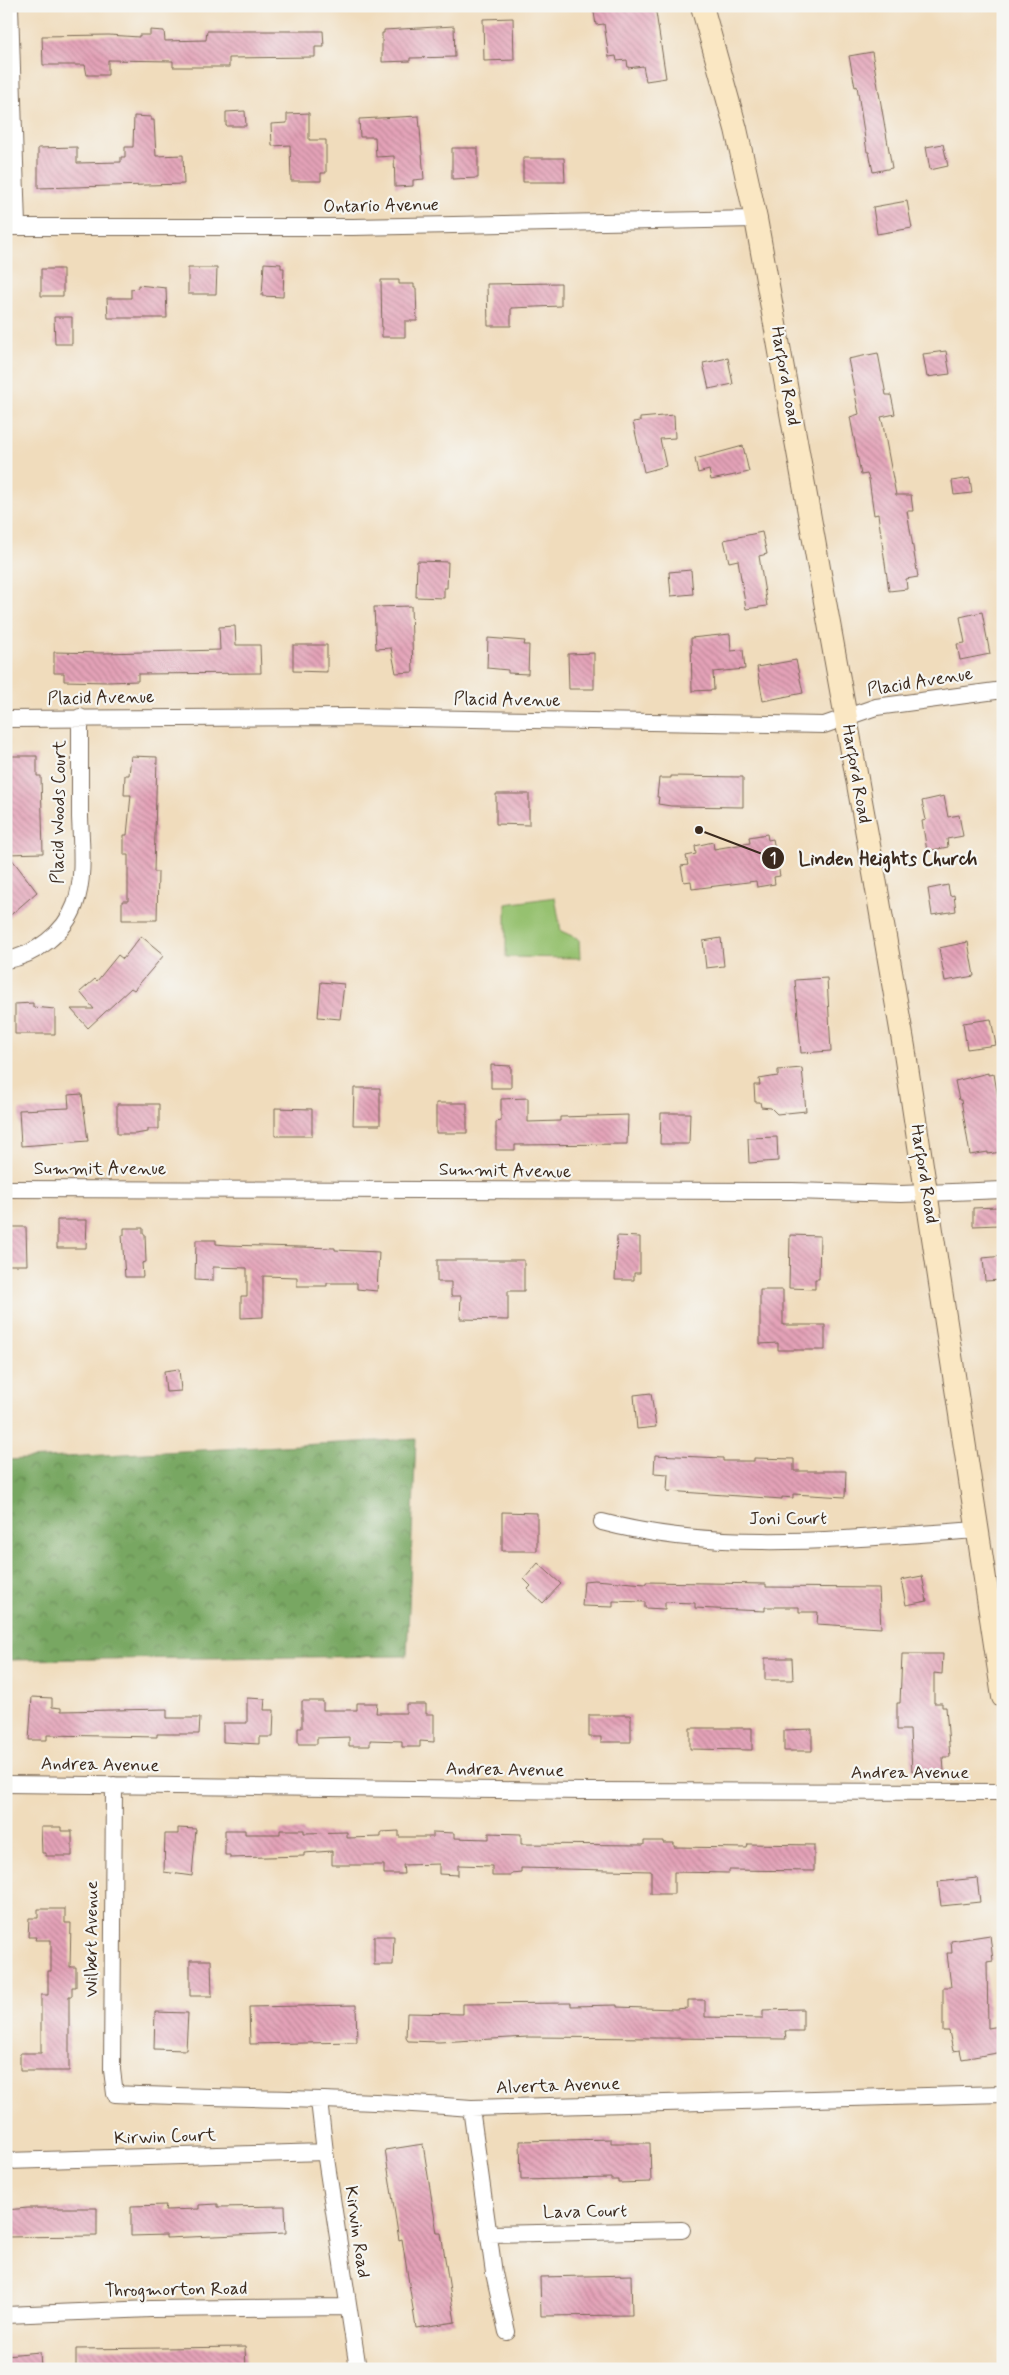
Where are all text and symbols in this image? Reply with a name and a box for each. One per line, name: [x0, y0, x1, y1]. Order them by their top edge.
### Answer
street label: Ontario Avenue: [323, 193, 439, 219]
street label: Harford Road: [763, 325, 806, 428]
street label: Placid Avenue: [865, 662, 975, 702]
street label: Placid Avenue: [47, 685, 155, 711]
street label: Placid Avenue: [453, 687, 561, 713]
street label: Harford Road: [834, 723, 877, 826]
street label: Placid Woods Court: [46, 739, 72, 884]
callout: Linden Heights Church: [761, 841, 991, 875]
text: Linden Heights Church: [799, 847, 978, 873]
text: 1: [770, 849, 776, 869]
street label: Harford Road: [902, 1123, 944, 1226]
street label: Summit Avenue: [34, 1157, 166, 1181]
street label: Summit Avenue: [439, 1158, 571, 1184]
street label: Joni Court: [749, 1507, 827, 1531]
street label: Andrea Avenue: [41, 1752, 160, 1778]
street label: Andrea Avenue: [446, 1757, 565, 1783]
street label: Andrea Avenue: [851, 1761, 969, 1785]
street label: Wilbert Avenue: [80, 1881, 104, 1997]
street label: Alverta Avenue: [496, 2072, 620, 2100]
street label: Kirwin Court: [114, 2123, 217, 2151]
street label: Kirwin Road: [339, 2184, 375, 2280]
street label: Lava Court: [543, 2199, 628, 2225]
street label: Throgmorton Road: [104, 2277, 248, 2303]

